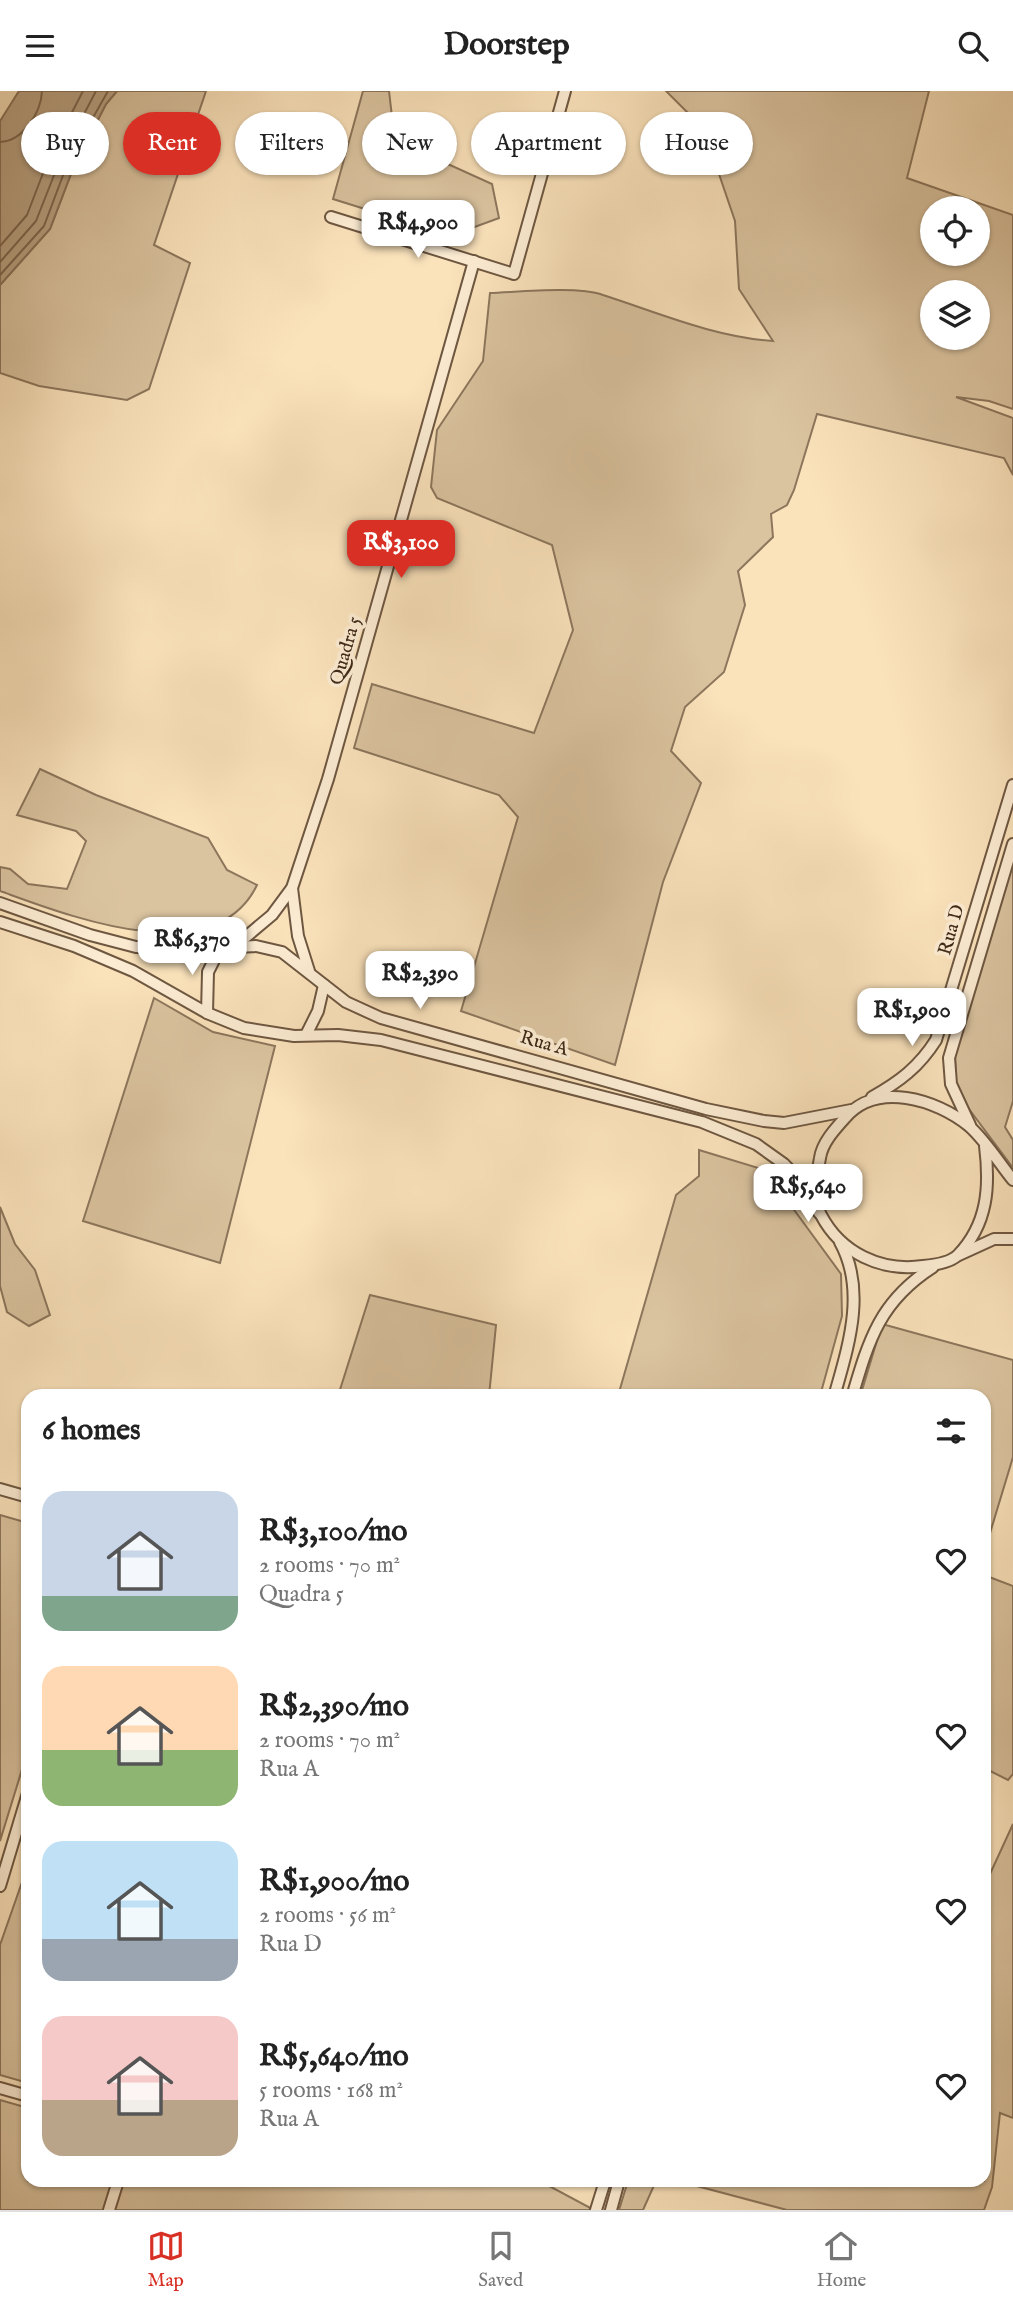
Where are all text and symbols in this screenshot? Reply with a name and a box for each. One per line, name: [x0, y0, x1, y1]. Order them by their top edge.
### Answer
text: Doorstep: [443, 25, 570, 66]
icon: menu: [21, 27, 59, 65]
icon: search: [954, 27, 992, 65]
chip: Buy: [21, 112, 109, 175]
chip: Rent: [123, 112, 221, 175]
chip: Filters: [235, 112, 348, 175]
chip: New: [362, 112, 457, 175]
chip: Apartment: [471, 112, 626, 175]
chip: House: [640, 112, 753, 175]
map controls: [920, 196, 990, 350]
button: locate: [920, 196, 990, 266]
pin: R$4,900: [353, 201, 483, 260]
text: R$4,900: [378, 208, 458, 237]
button: layers: [920, 280, 990, 350]
pin: R$3,100: [336, 521, 466, 580]
text: R$3,100: [363, 528, 439, 557]
street label: Quadra 5: [325, 614, 367, 688]
street label: Rua D: [933, 902, 971, 958]
pin: R$6,370: [127, 917, 257, 977]
text: R$6,370: [154, 925, 230, 954]
pin: R$2,390: [355, 951, 485, 1011]
text: R$2,390: [382, 959, 458, 988]
pin: R$1,900: [847, 989, 977, 1048]
text: R$1,900: [873, 996, 951, 1025]
street label: Rua A: [517, 1026, 572, 1063]
pin: R$5,640: [743, 1165, 873, 1224]
text: R$5,640: [770, 1172, 846, 1201]
text: 6 homes: [42, 1412, 141, 1450]
icon: filters: [932, 1412, 970, 1450]
text: R$3,100/mo: [259, 1513, 407, 1551]
icon: home: [98, 1519, 182, 1603]
icon: heart: [932, 1542, 970, 1580]
text: 2 rooms · 70 m²: [259, 1551, 400, 1580]
text: Quadra 5: [259, 1580, 344, 1609]
text: R$2,390/mo: [259, 1688, 409, 1726]
icon: home: [98, 1694, 182, 1778]
icon: heart: [932, 1717, 970, 1755]
text: 2 rooms · 70 m²: [259, 1726, 400, 1755]
text: Rua A: [259, 1755, 319, 1784]
text: R$1,900/mo: [259, 1863, 409, 1901]
icon: home: [98, 1869, 182, 1953]
icon: heart: [932, 1892, 970, 1930]
text: 2 rooms · 56 m²: [259, 1901, 396, 1930]
text: Rua D: [259, 1930, 322, 1959]
text: R$5,640/mo: [259, 2038, 409, 2076]
icon: home: [98, 2044, 182, 2128]
icon: heart: [932, 2067, 970, 2105]
text: 5 rooms · 168 m²: [259, 2076, 403, 2105]
text: Rua A: [259, 2105, 319, 2134]
tab: Map: [147, 2227, 185, 2293]
tab: Saved: [478, 2227, 523, 2293]
tab: Home: [817, 2227, 866, 2293]

